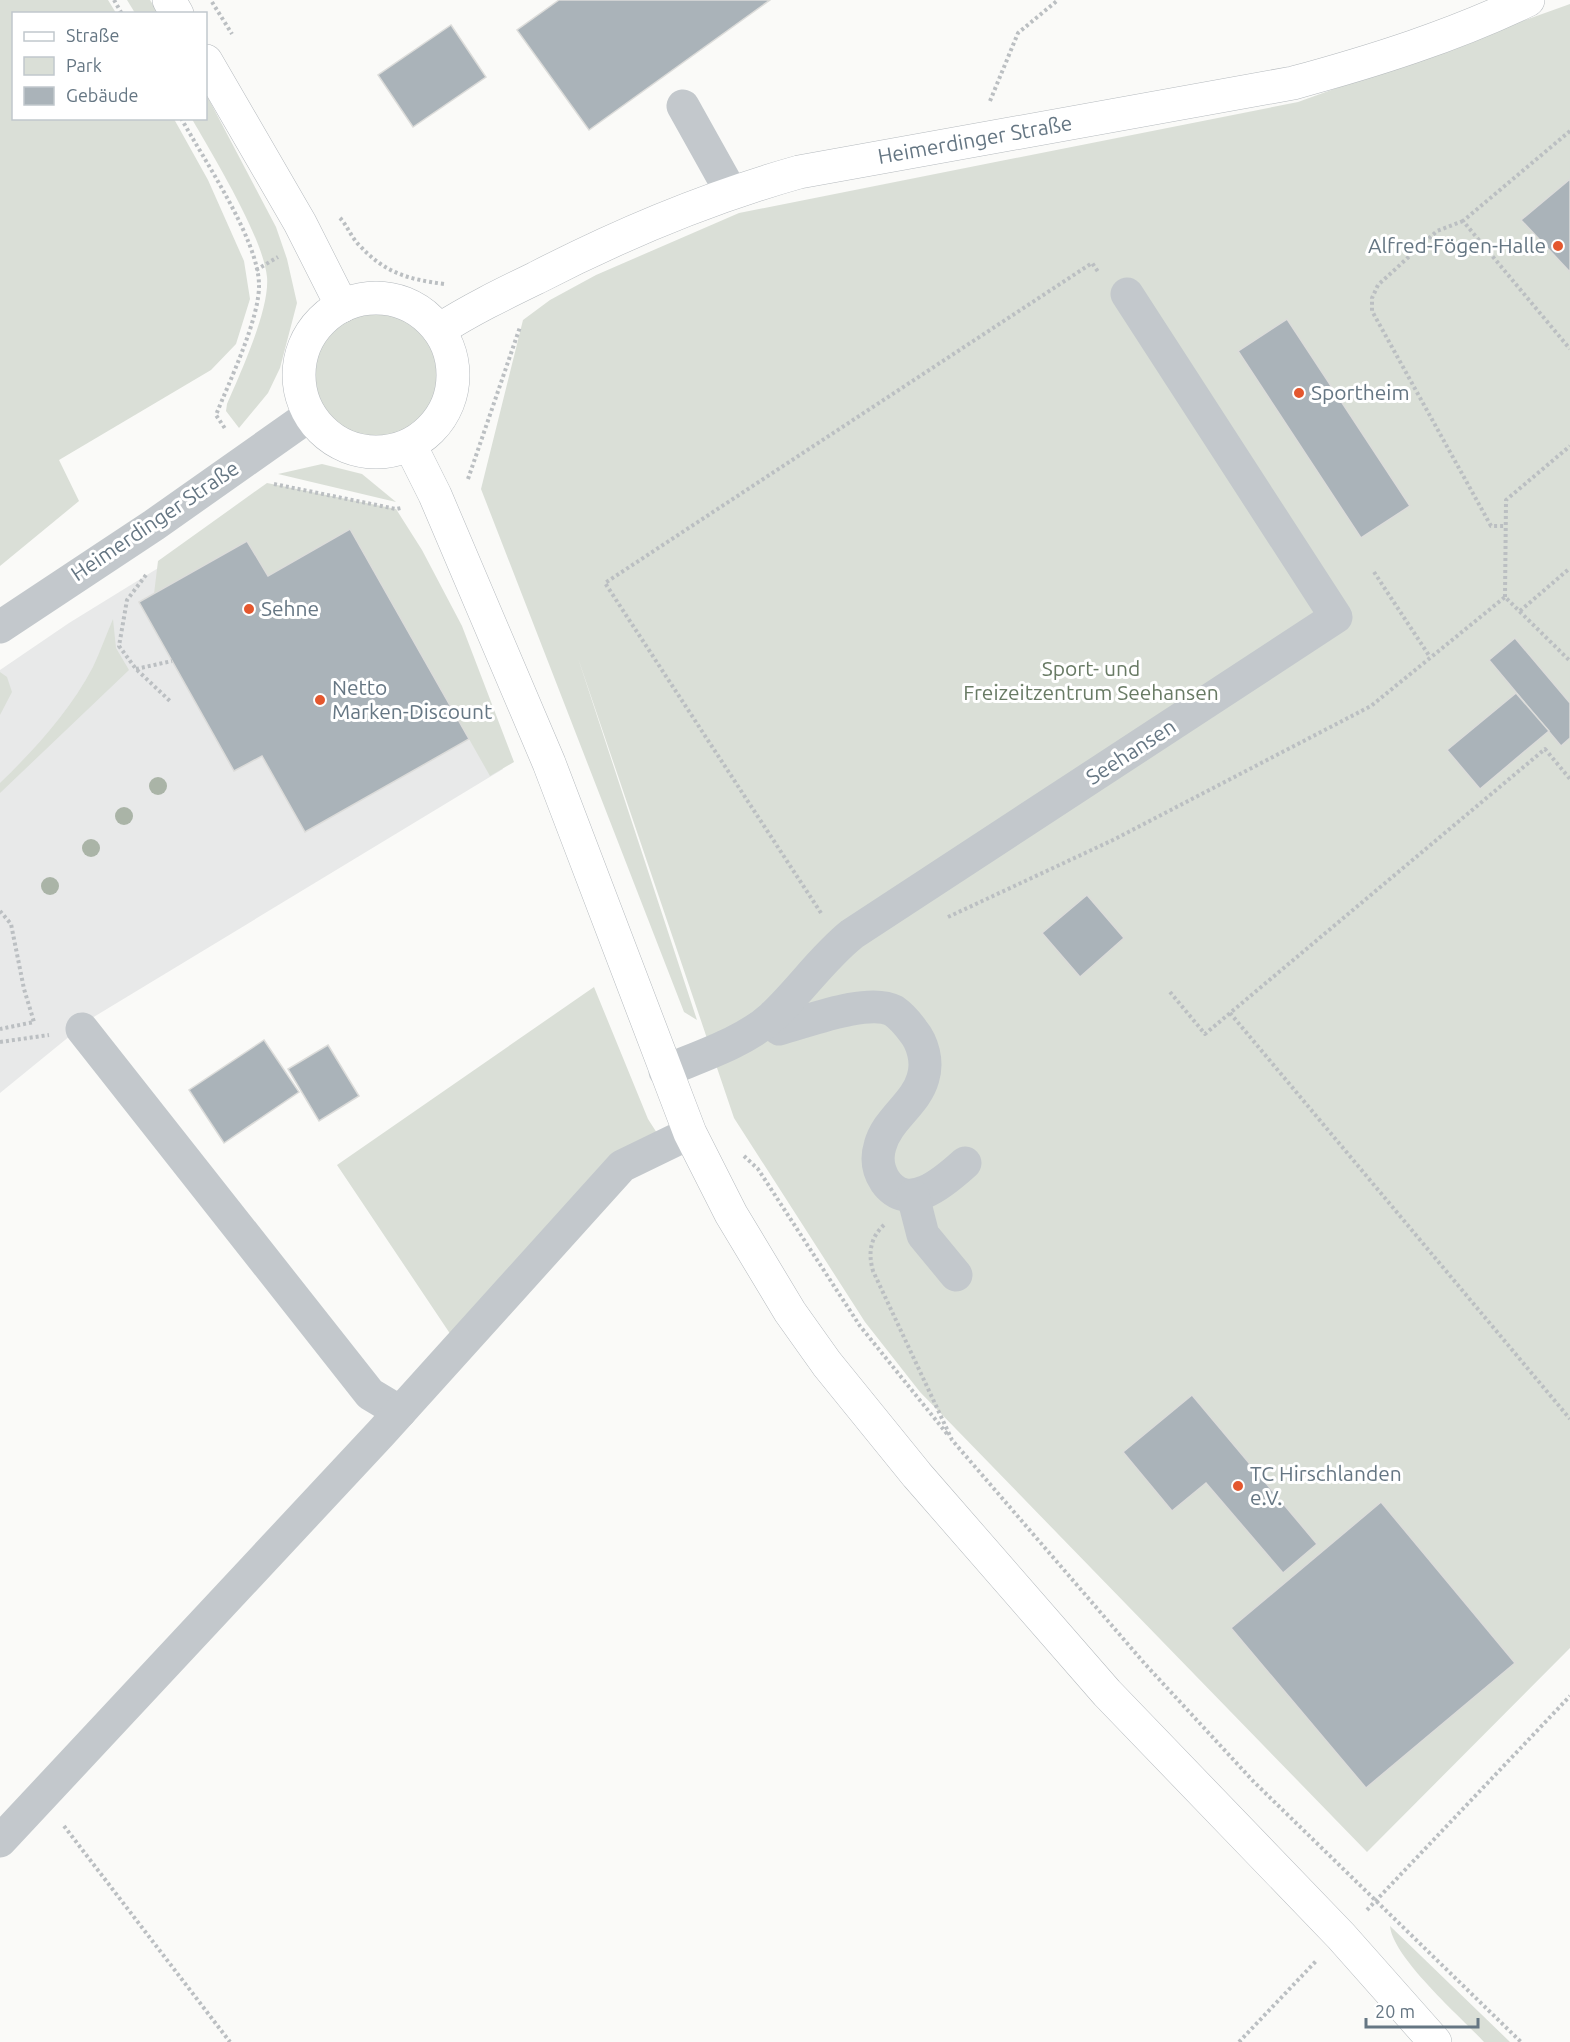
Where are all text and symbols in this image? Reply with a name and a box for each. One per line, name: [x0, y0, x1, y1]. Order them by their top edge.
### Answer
legend: [12, 12, 207, 120]
text: Straße: [66, 25, 119, 45]
text: Park: [66, 55, 102, 75]
text: Gebäude: [66, 85, 138, 105]
street label: Heimerdinger Straße: [876, 110, 1074, 168]
place label: Alfred-Fögen-Halle: [1368, 233, 1546, 257]
marker: Alfred-Fögen-Halle: [1551, 239, 1565, 253]
place label: Sportheim: [1311, 380, 1410, 404]
marker: Sportheim: [1292, 386, 1306, 400]
street label: Heimerdinger Straße: [66, 455, 243, 585]
place label: Sehne: [261, 596, 319, 620]
marker: Sehne: [242, 602, 256, 616]
park label: Sport- und Freizeitzentrum Seehansen: [963, 656, 1219, 704]
place label: Netto Marken-Discount: [332, 675, 492, 723]
marker: Netto Marken-Discount: [313, 693, 327, 707]
street label: Seehansen: [1081, 713, 1180, 789]
place label: TC Hirschlanden e.V.: [1250, 1461, 1402, 1509]
marker: TC Hirschlanden e.V.: [1231, 1479, 1245, 1493]
scale bar: [1366, 1991, 1478, 2029]
text: 20 m: [1375, 2001, 1415, 2021]

